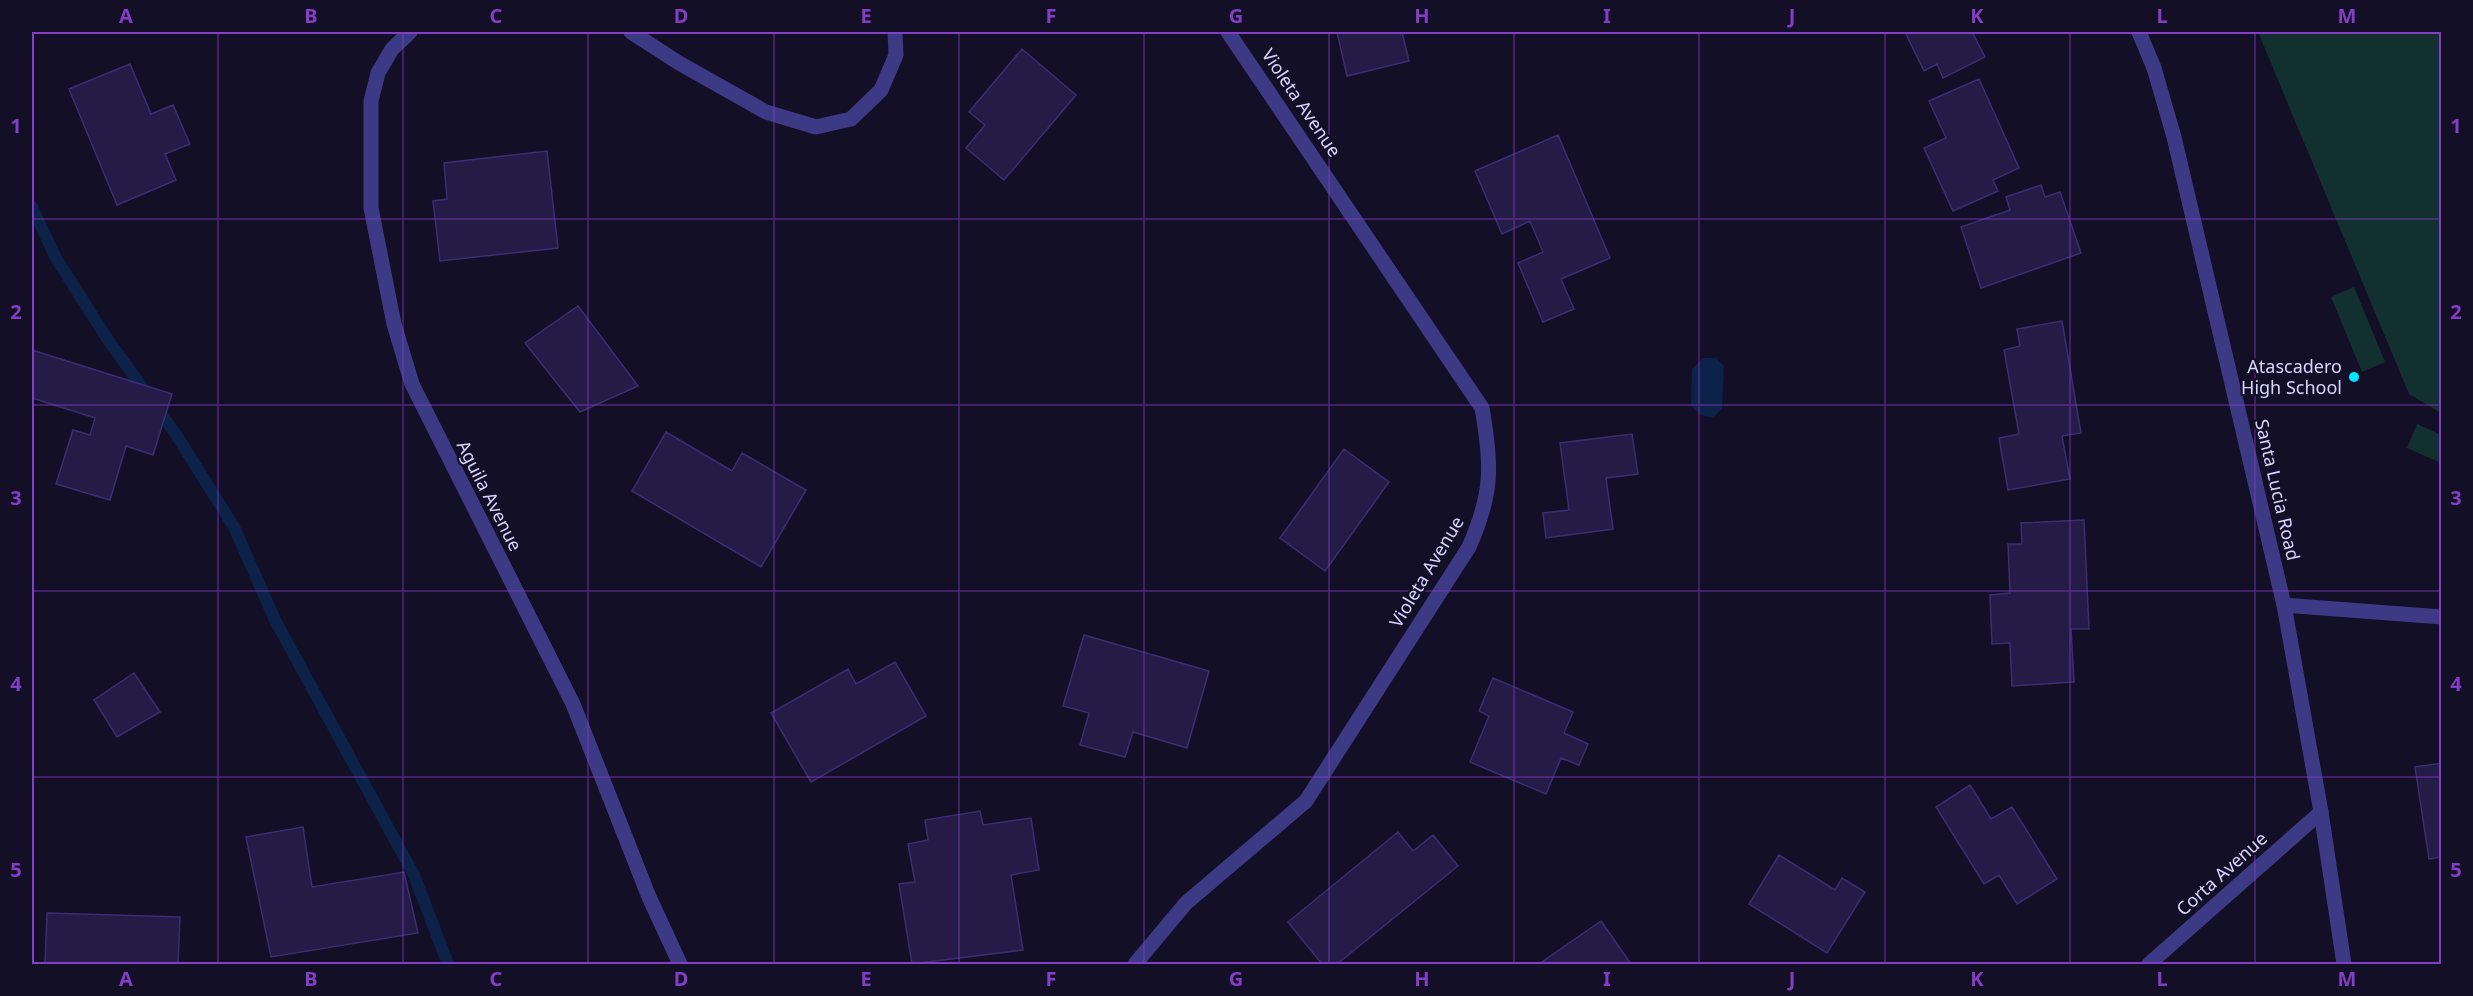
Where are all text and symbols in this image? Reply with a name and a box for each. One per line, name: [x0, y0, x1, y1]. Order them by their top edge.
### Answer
text: A: [119, 2, 133, 29]
text: B: [304, 2, 318, 29]
text: C: [490, 2, 503, 29]
text: D: [674, 2, 688, 29]
text: E: [860, 2, 872, 29]
text: F: [1046, 2, 1056, 29]
text: G: [1229, 2, 1243, 29]
text: H: [1414, 2, 1430, 29]
text: I: [1603, 2, 1611, 29]
text: J: [1787, 2, 1795, 29]
text: K: [1970, 2, 1984, 29]
text: L: [2156, 2, 2168, 29]
text: M: [2338, 2, 2356, 29]
street label: Violeta Avenue: [1257, 44, 1347, 161]
text: 1: [10, 112, 22, 139]
text: 1: [2450, 112, 2462, 139]
text: 2: [10, 298, 22, 325]
text: 2: [2450, 298, 2462, 325]
place label: Atascadero High School: [2241, 354, 2342, 399]
marker: Atascadero High School: [2347, 370, 2361, 384]
street label: Santa Lucia Road: [2250, 417, 2306, 563]
street label: Aguila Avenue: [452, 436, 528, 555]
text: 3: [10, 484, 22, 511]
text: 3: [2450, 484, 2462, 511]
street label: Violeta Avenue: [1384, 511, 1469, 631]
text: 4: [10, 670, 22, 697]
text: 4: [2450, 670, 2462, 697]
street label: Corta Avenue: [2171, 826, 2272, 920]
text: 5: [10, 856, 22, 883]
text: 5: [2450, 856, 2462, 883]
text: A: [119, 965, 133, 992]
text: B: [304, 965, 318, 992]
text: C: [490, 965, 503, 992]
text: D: [674, 965, 688, 992]
text: E: [860, 965, 872, 992]
text: F: [1046, 965, 1056, 992]
text: G: [1229, 965, 1243, 992]
text: H: [1414, 965, 1430, 992]
text: I: [1603, 965, 1611, 992]
text: J: [1787, 965, 1795, 992]
text: K: [1970, 965, 1984, 992]
text: L: [2156, 965, 2168, 992]
text: M: [2338, 965, 2356, 992]

